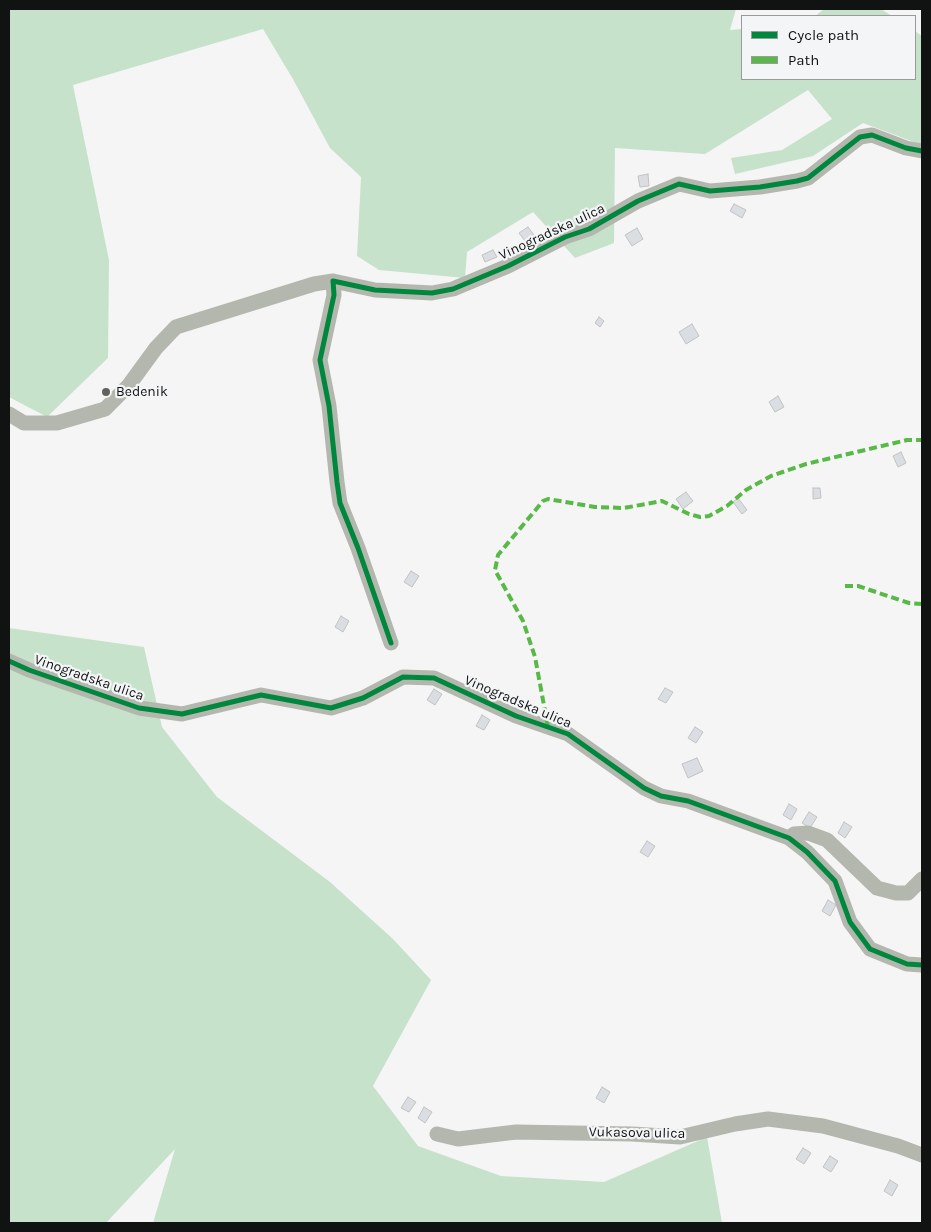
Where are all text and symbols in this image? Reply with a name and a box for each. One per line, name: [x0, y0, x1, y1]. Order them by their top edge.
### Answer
legend: [741, 15, 916, 80]
text: Cycle path: [788, 26, 859, 44]
text: Path: [788, 51, 819, 69]
street label: Vinogradska ulica: [496, 200, 608, 264]
place label: Bedenik: [116, 384, 168, 400]
marker: Bedenik: [100, 386, 112, 398]
street label: Vinogradska ulica: [32, 651, 146, 705]
street label: Vinogradska ulica: [462, 672, 574, 732]
street label: Vukasova ulica: [589, 1124, 685, 1142]

